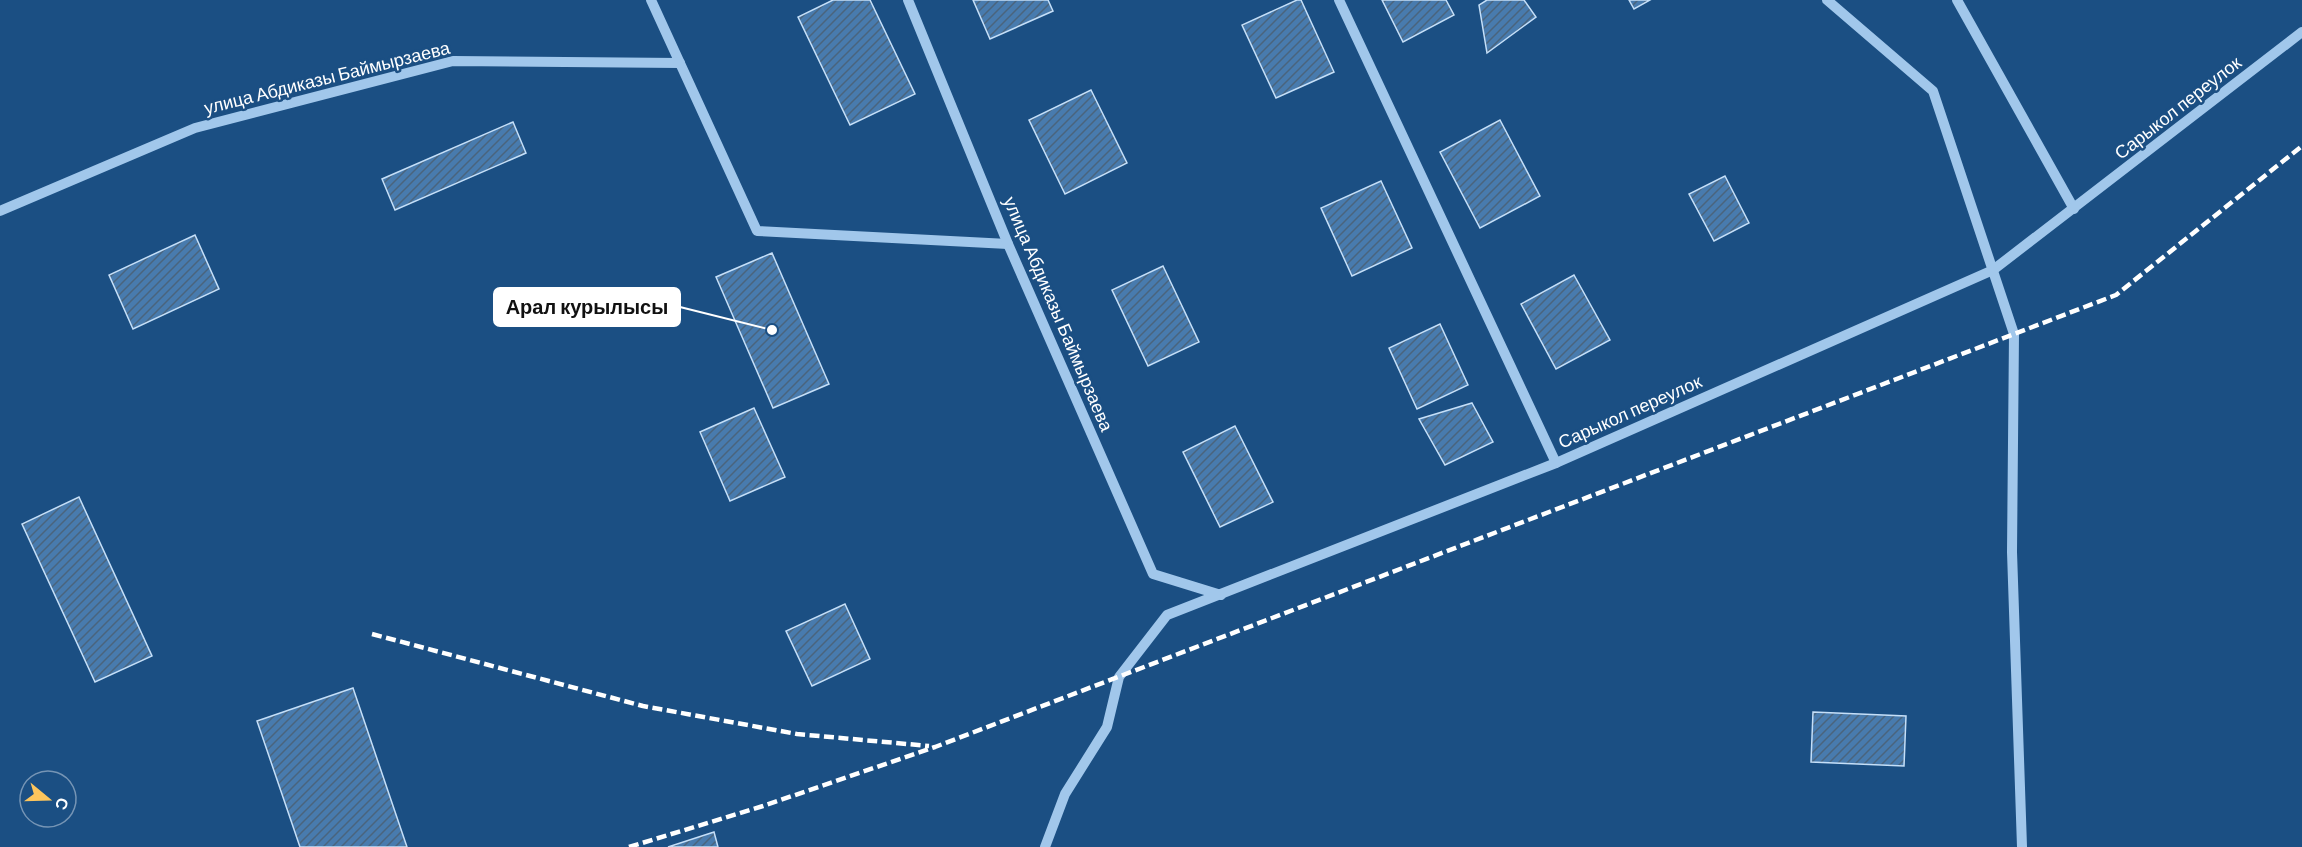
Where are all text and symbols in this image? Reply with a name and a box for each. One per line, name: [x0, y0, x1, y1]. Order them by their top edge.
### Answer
street label: улица Абдиказы Баймырзаева: [202, 36, 453, 118]
street label: Сарыкол переулок: [2110, 51, 2245, 164]
street label: улица Абдиказы Баймырзаева: [999, 193, 1119, 435]
callout: Арал курылысы: [494, 288, 680, 326]
text: Арал курылысы: [506, 294, 668, 318]
street label: Сарыкол переулок: [1554, 370, 1705, 453]
north arrow: [18, 769, 78, 829]
text: С: [52, 795, 74, 813]

